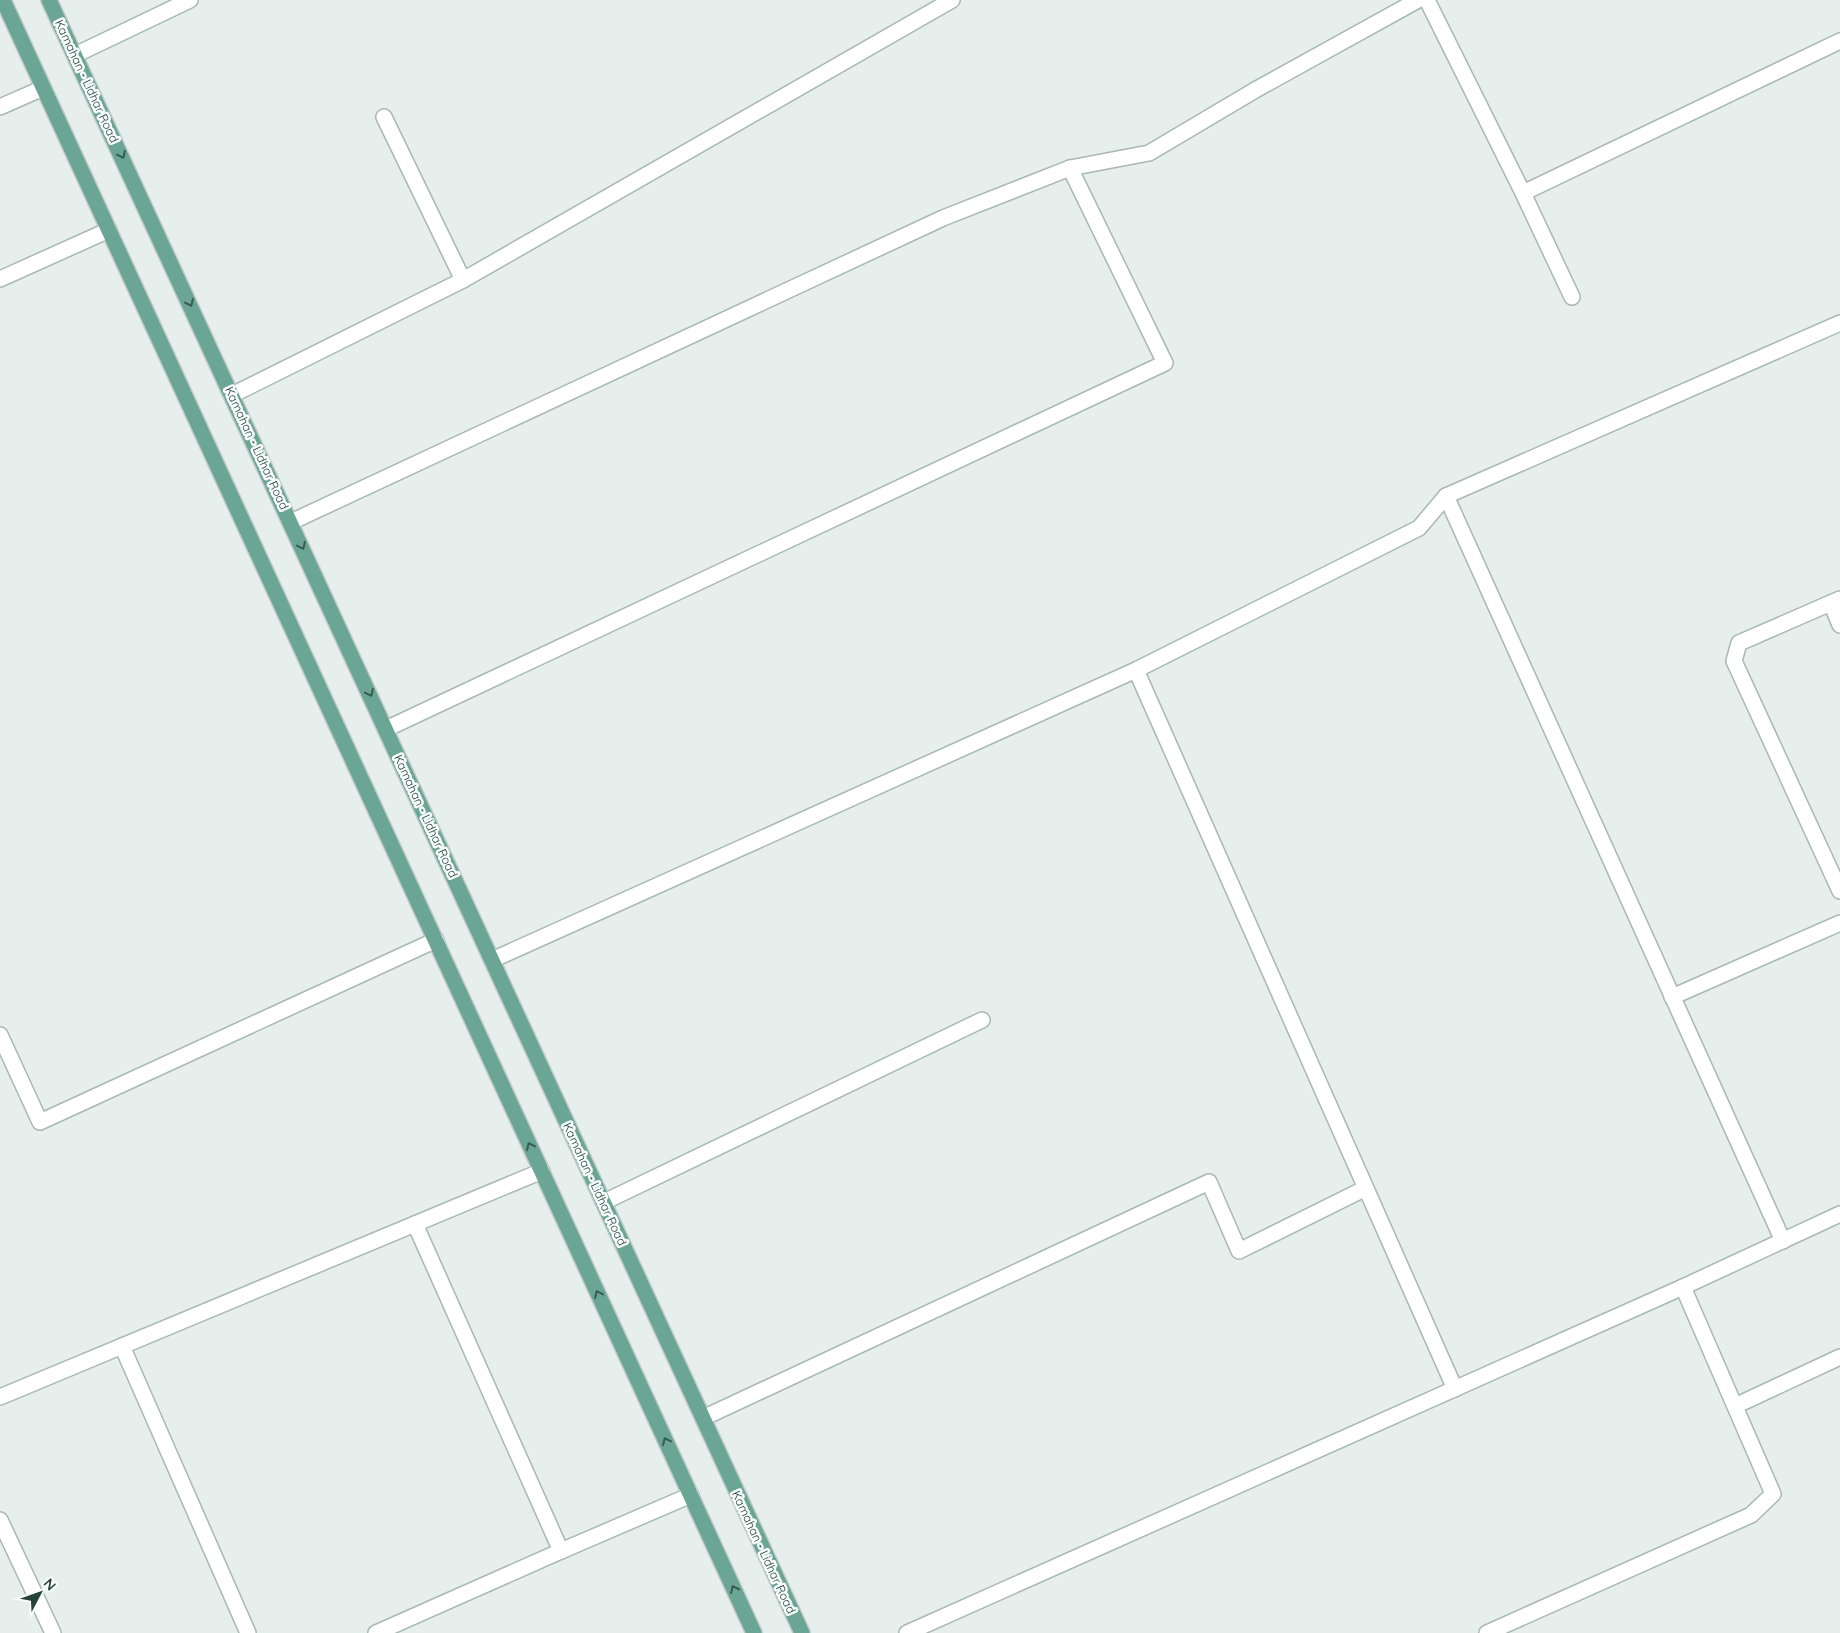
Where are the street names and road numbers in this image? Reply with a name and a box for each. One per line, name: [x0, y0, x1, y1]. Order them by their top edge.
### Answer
street label: Kamahan - Lidhar Road: [52, 17, 122, 145]
street label: Kamahan - Lidhar Road: [222, 384, 292, 512]
street label: Kamahan - Lidhar Road: [391, 752, 461, 880]
street label: Kamahan - Lidhar Road: [560, 1120, 630, 1248]
street label: Kamahan - Lidhar Road: [729, 1488, 799, 1616]

